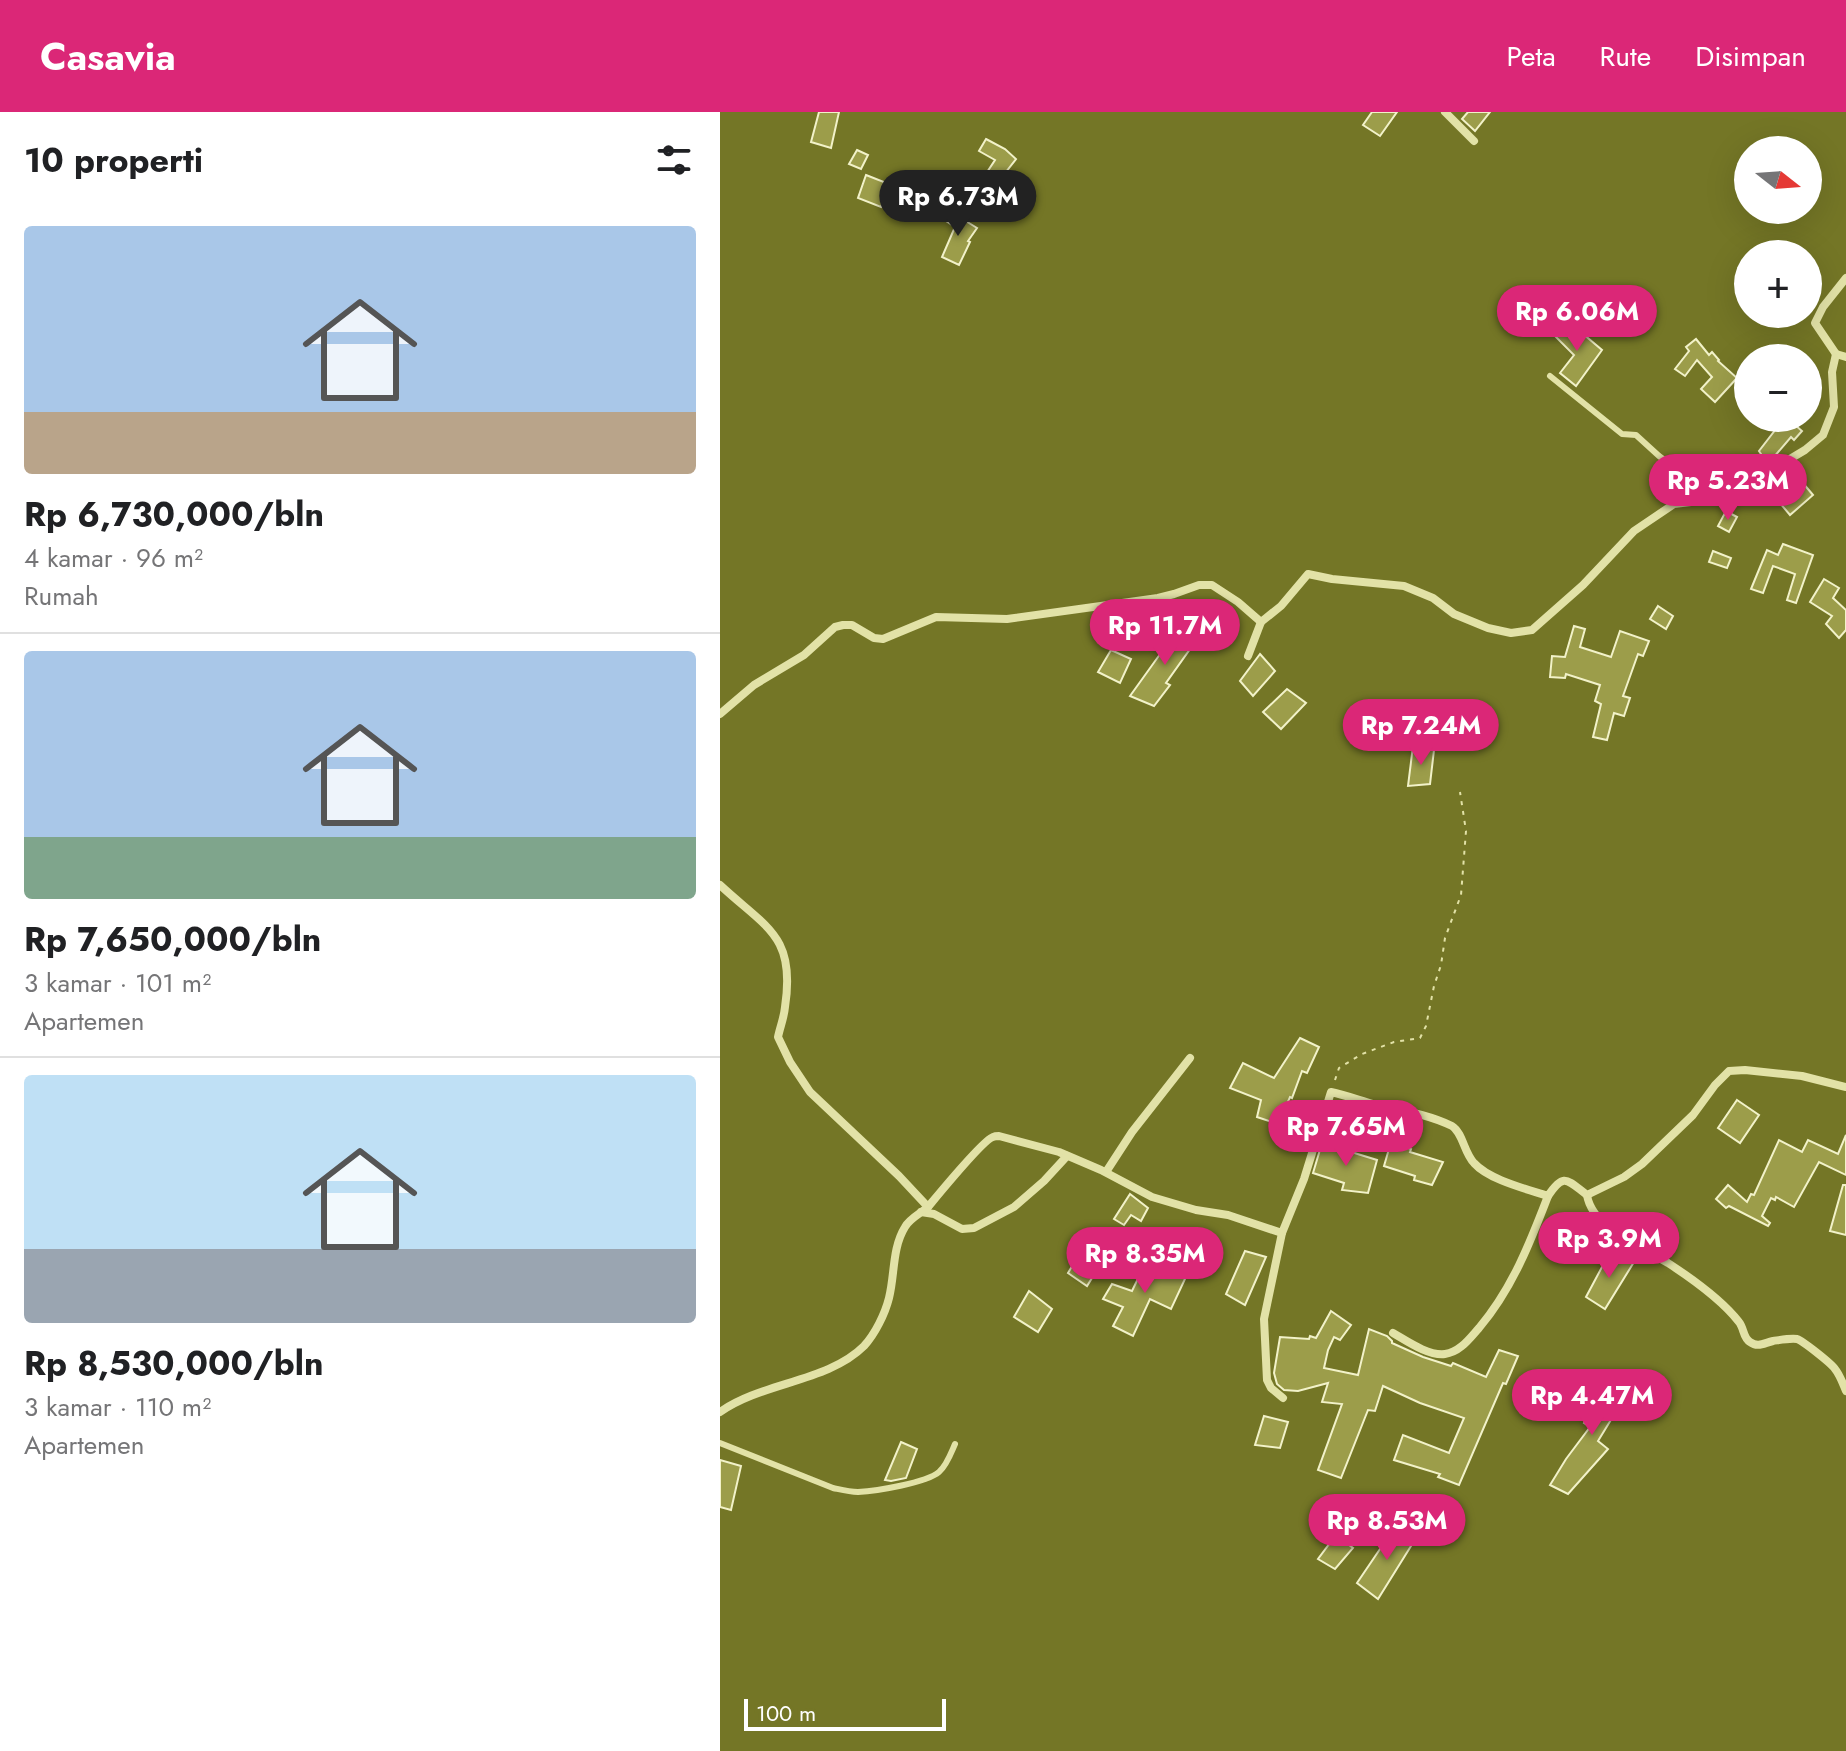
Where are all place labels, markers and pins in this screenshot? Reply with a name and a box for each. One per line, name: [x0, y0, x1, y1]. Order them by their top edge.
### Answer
pin: Rp 6.73M: [875, 170, 1041, 238]
pin: Rp 6.06M: [1494, 285, 1660, 353]
pin: Rp 5.23M: [1645, 454, 1811, 522]
pin: Rp 11.7M: [1082, 599, 1248, 667]
pin: Rp 7.24M: [1338, 699, 1504, 767]
pin: Rp 7.65M: [1263, 1100, 1429, 1168]
pin: Rp 3.9M: [1535, 1212, 1683, 1280]
pin: Rp 8.35M: [1062, 1227, 1228, 1295]
pin: Rp 4.47M: [1509, 1369, 1675, 1437]
pin: Rp 8.53M: [1304, 1494, 1470, 1562]

